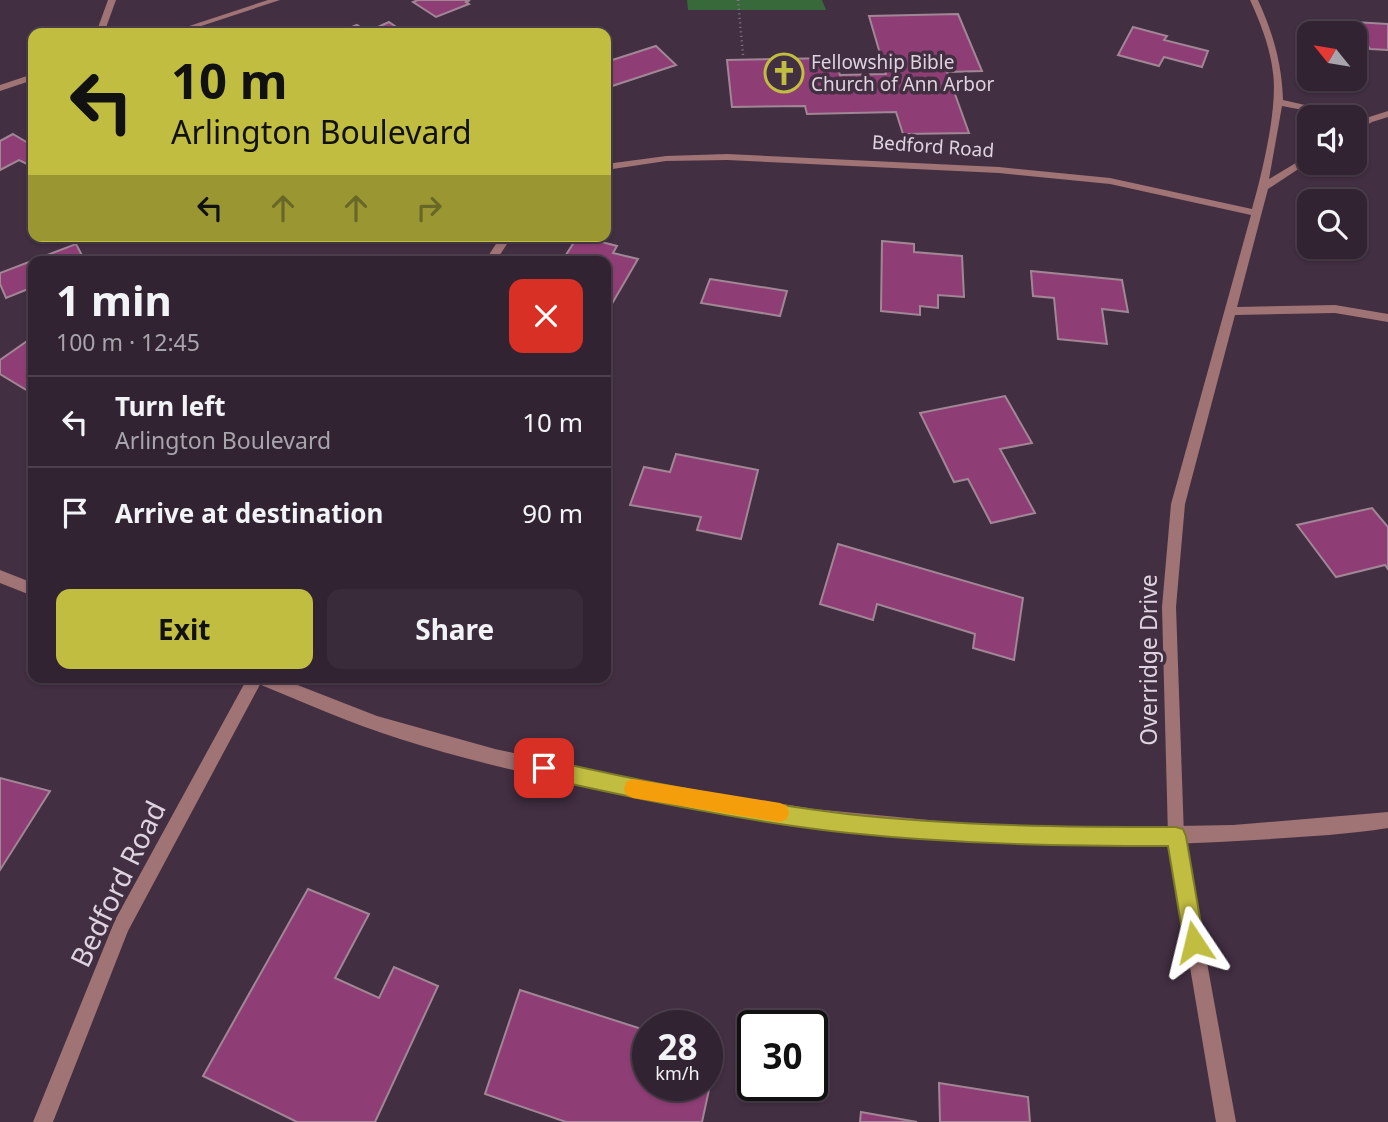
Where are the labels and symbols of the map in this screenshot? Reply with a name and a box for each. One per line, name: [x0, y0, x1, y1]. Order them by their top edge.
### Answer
north arrow: [1297, 21, 1367, 91]
place label: Fellowship Bible Church of Ann Arbor: [811, 49, 994, 97]
church icon: Fellowship Bible Church of Ann Arbor: [763, 52, 805, 94]
street label: Bedford Road: [871, 129, 995, 163]
street label: Overridge Drive: [1132, 574, 1164, 746]
pin: [514, 738, 574, 798]
street label: Bedford Road: [60, 794, 174, 973]
position arrow: [1157, 905, 1231, 979]
speed limit sign: 30: [737, 1010, 828, 1101]

